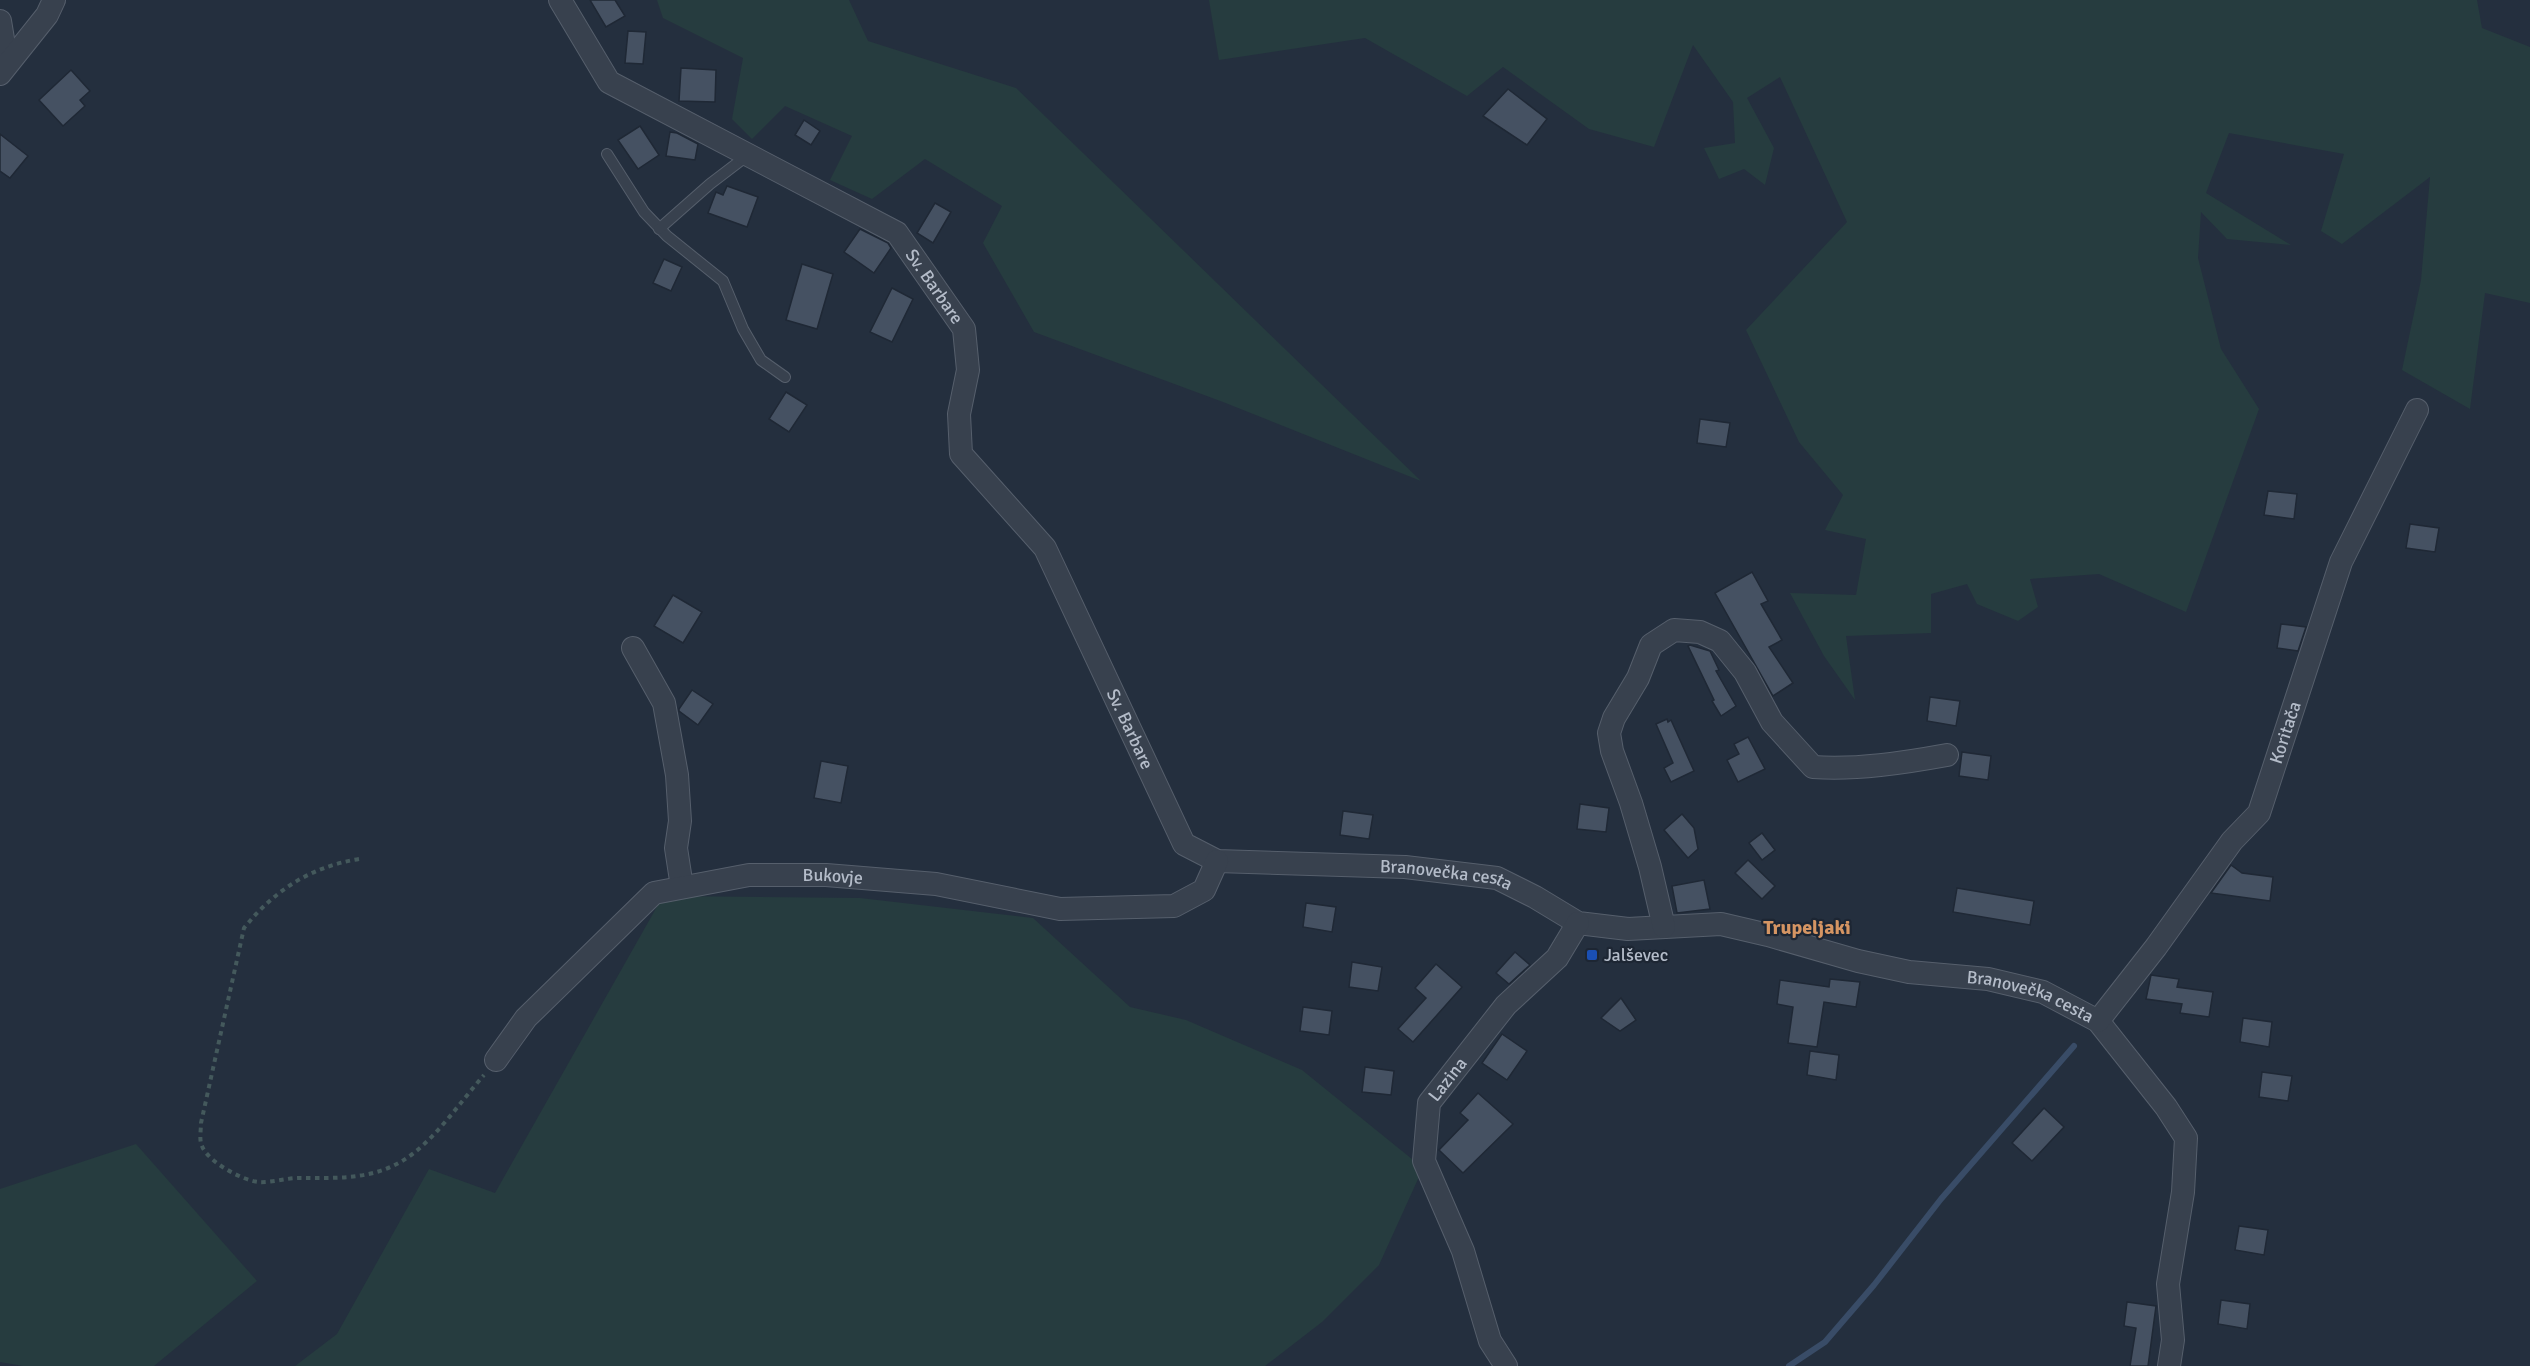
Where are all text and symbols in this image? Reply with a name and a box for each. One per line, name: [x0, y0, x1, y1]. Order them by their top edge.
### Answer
street label: Sv. Barbare: [901, 245, 968, 328]
street label: Sv. Barbare: [1102, 685, 1158, 773]
street label: Koritača: [2265, 698, 2306, 767]
street label: Branovečka cesta: [1380, 855, 1516, 895]
street label: Bukovje: [803, 864, 864, 889]
district label: Trupeljaki: [1763, 915, 1851, 940]
place label: Jalševec: [1604, 944, 1668, 966]
marker: Jalševec: [1585, 948, 1599, 962]
street label: Branovečka cesta: [1966, 966, 2097, 1028]
street label: Lazina: [1423, 1053, 1472, 1106]

